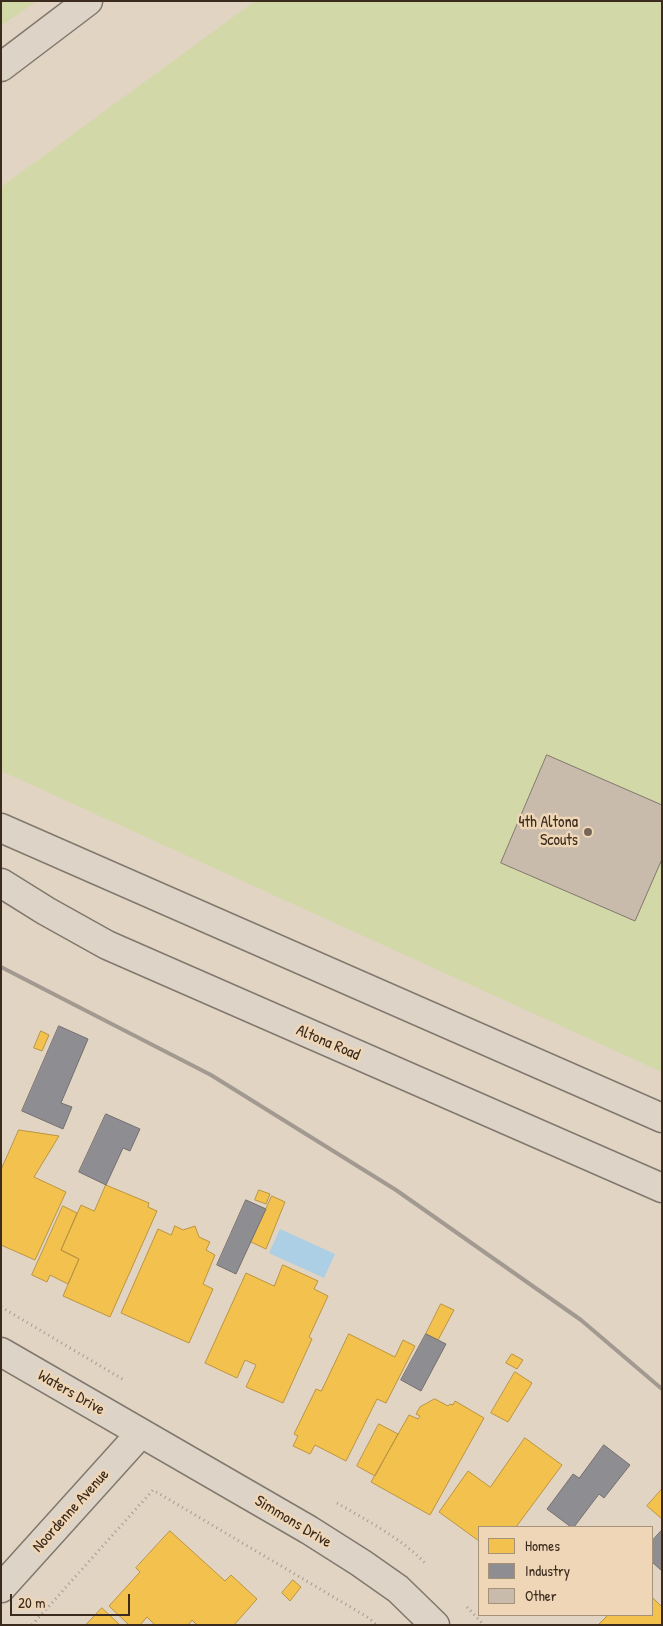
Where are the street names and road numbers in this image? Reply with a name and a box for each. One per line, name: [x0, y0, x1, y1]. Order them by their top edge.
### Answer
street label: Altona Road: [293, 1021, 363, 1065]
street label: Waters Drive: [34, 1366, 108, 1420]
street label: Noordenne Avenue: [29, 1465, 113, 1557]
street label: Simmons Drive: [251, 1492, 335, 1552]

